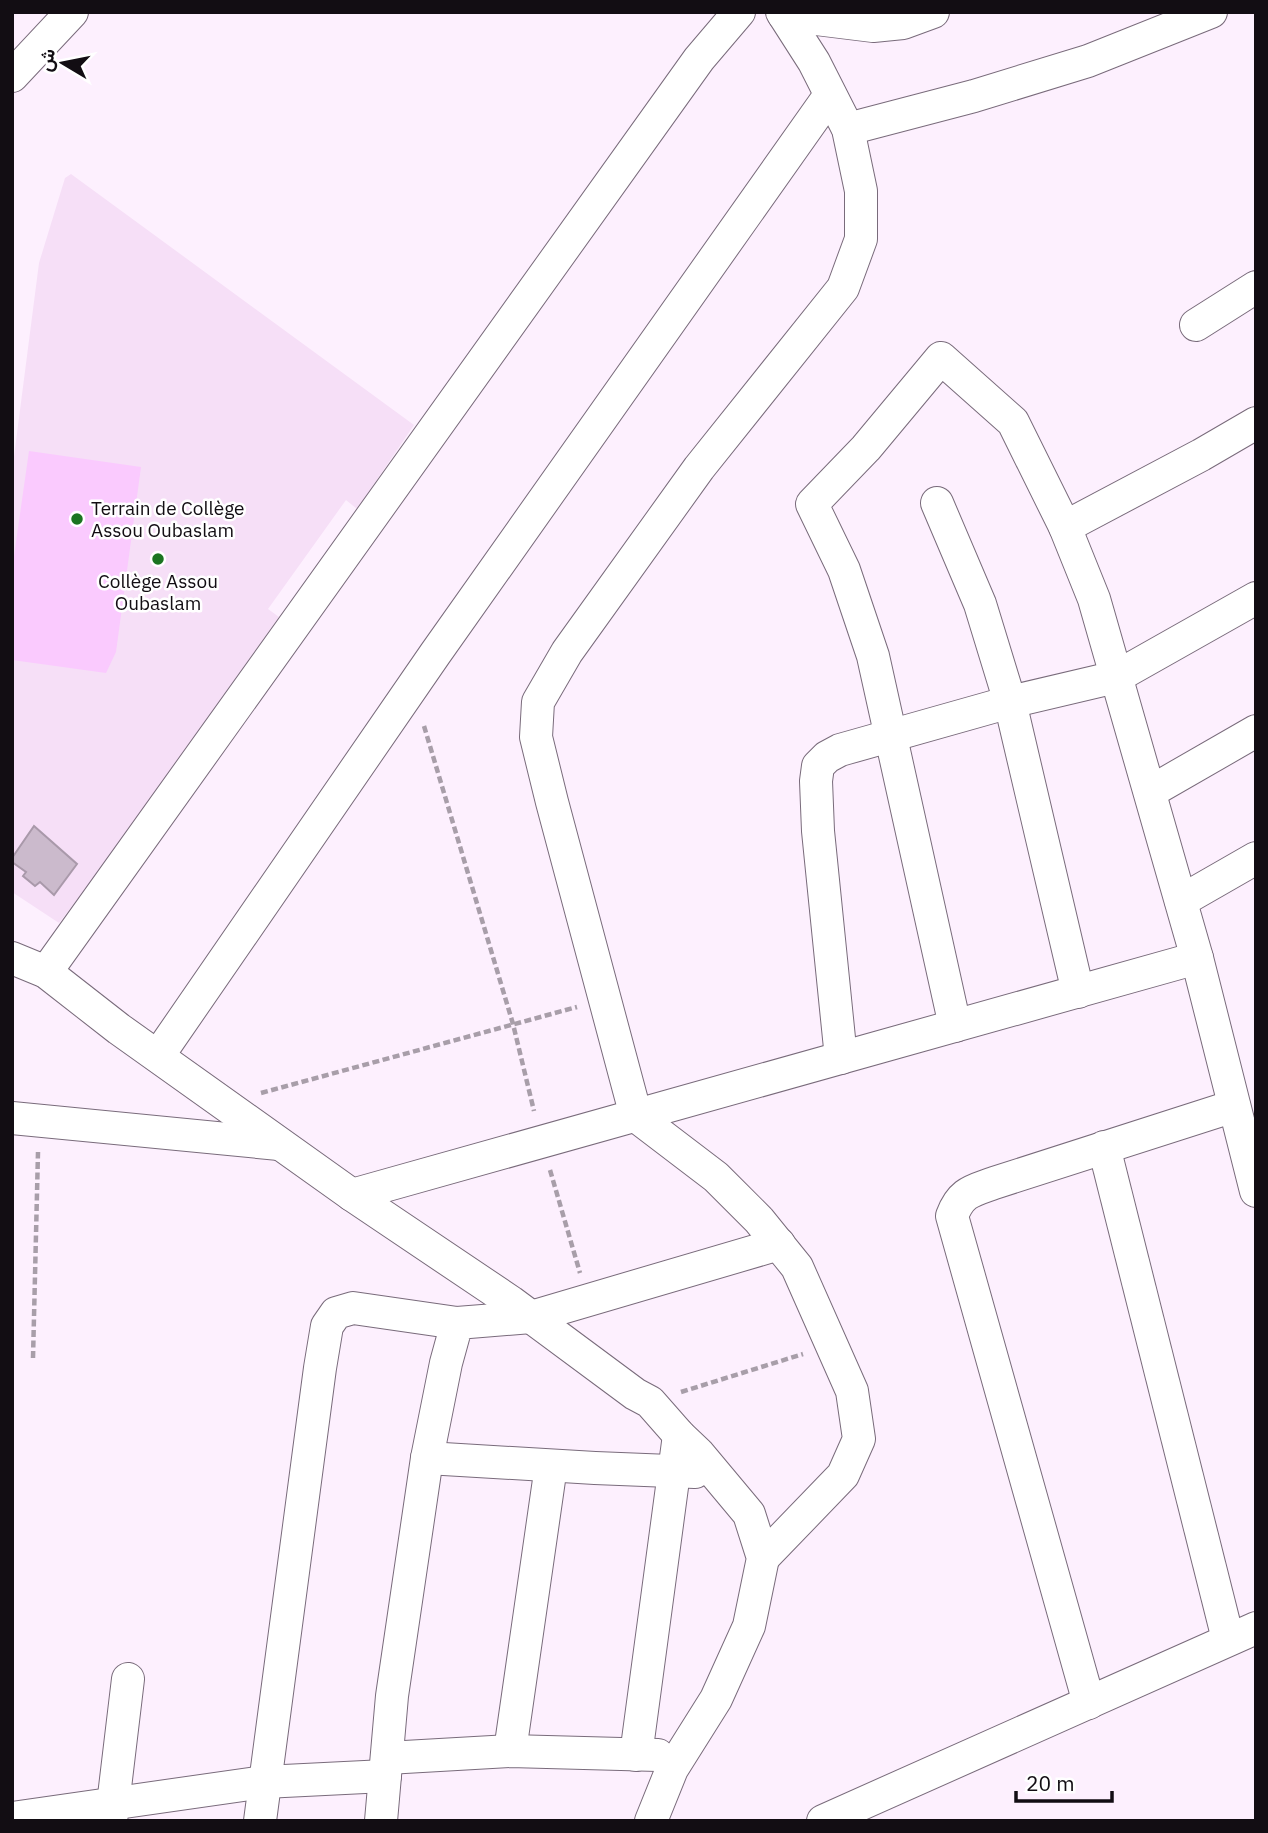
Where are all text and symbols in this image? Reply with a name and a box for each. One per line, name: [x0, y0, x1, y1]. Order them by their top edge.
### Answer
north arrow: [28, 28, 98, 98]
text: ش: [32, 47, 60, 73]
place label: Terrain de Collège Assou Oubaslam: [91, 496, 245, 542]
marker: Terrain de Collège Assou Oubaslam: [69, 511, 85, 527]
marker: Collège Assou Oubaslam: [150, 551, 166, 567]
place label: Collège Assou Oubaslam: [98, 569, 218, 615]
scale bar: [1016, 1759, 1112, 1803]
text: 20 m: [1026, 1769, 1075, 1797]

